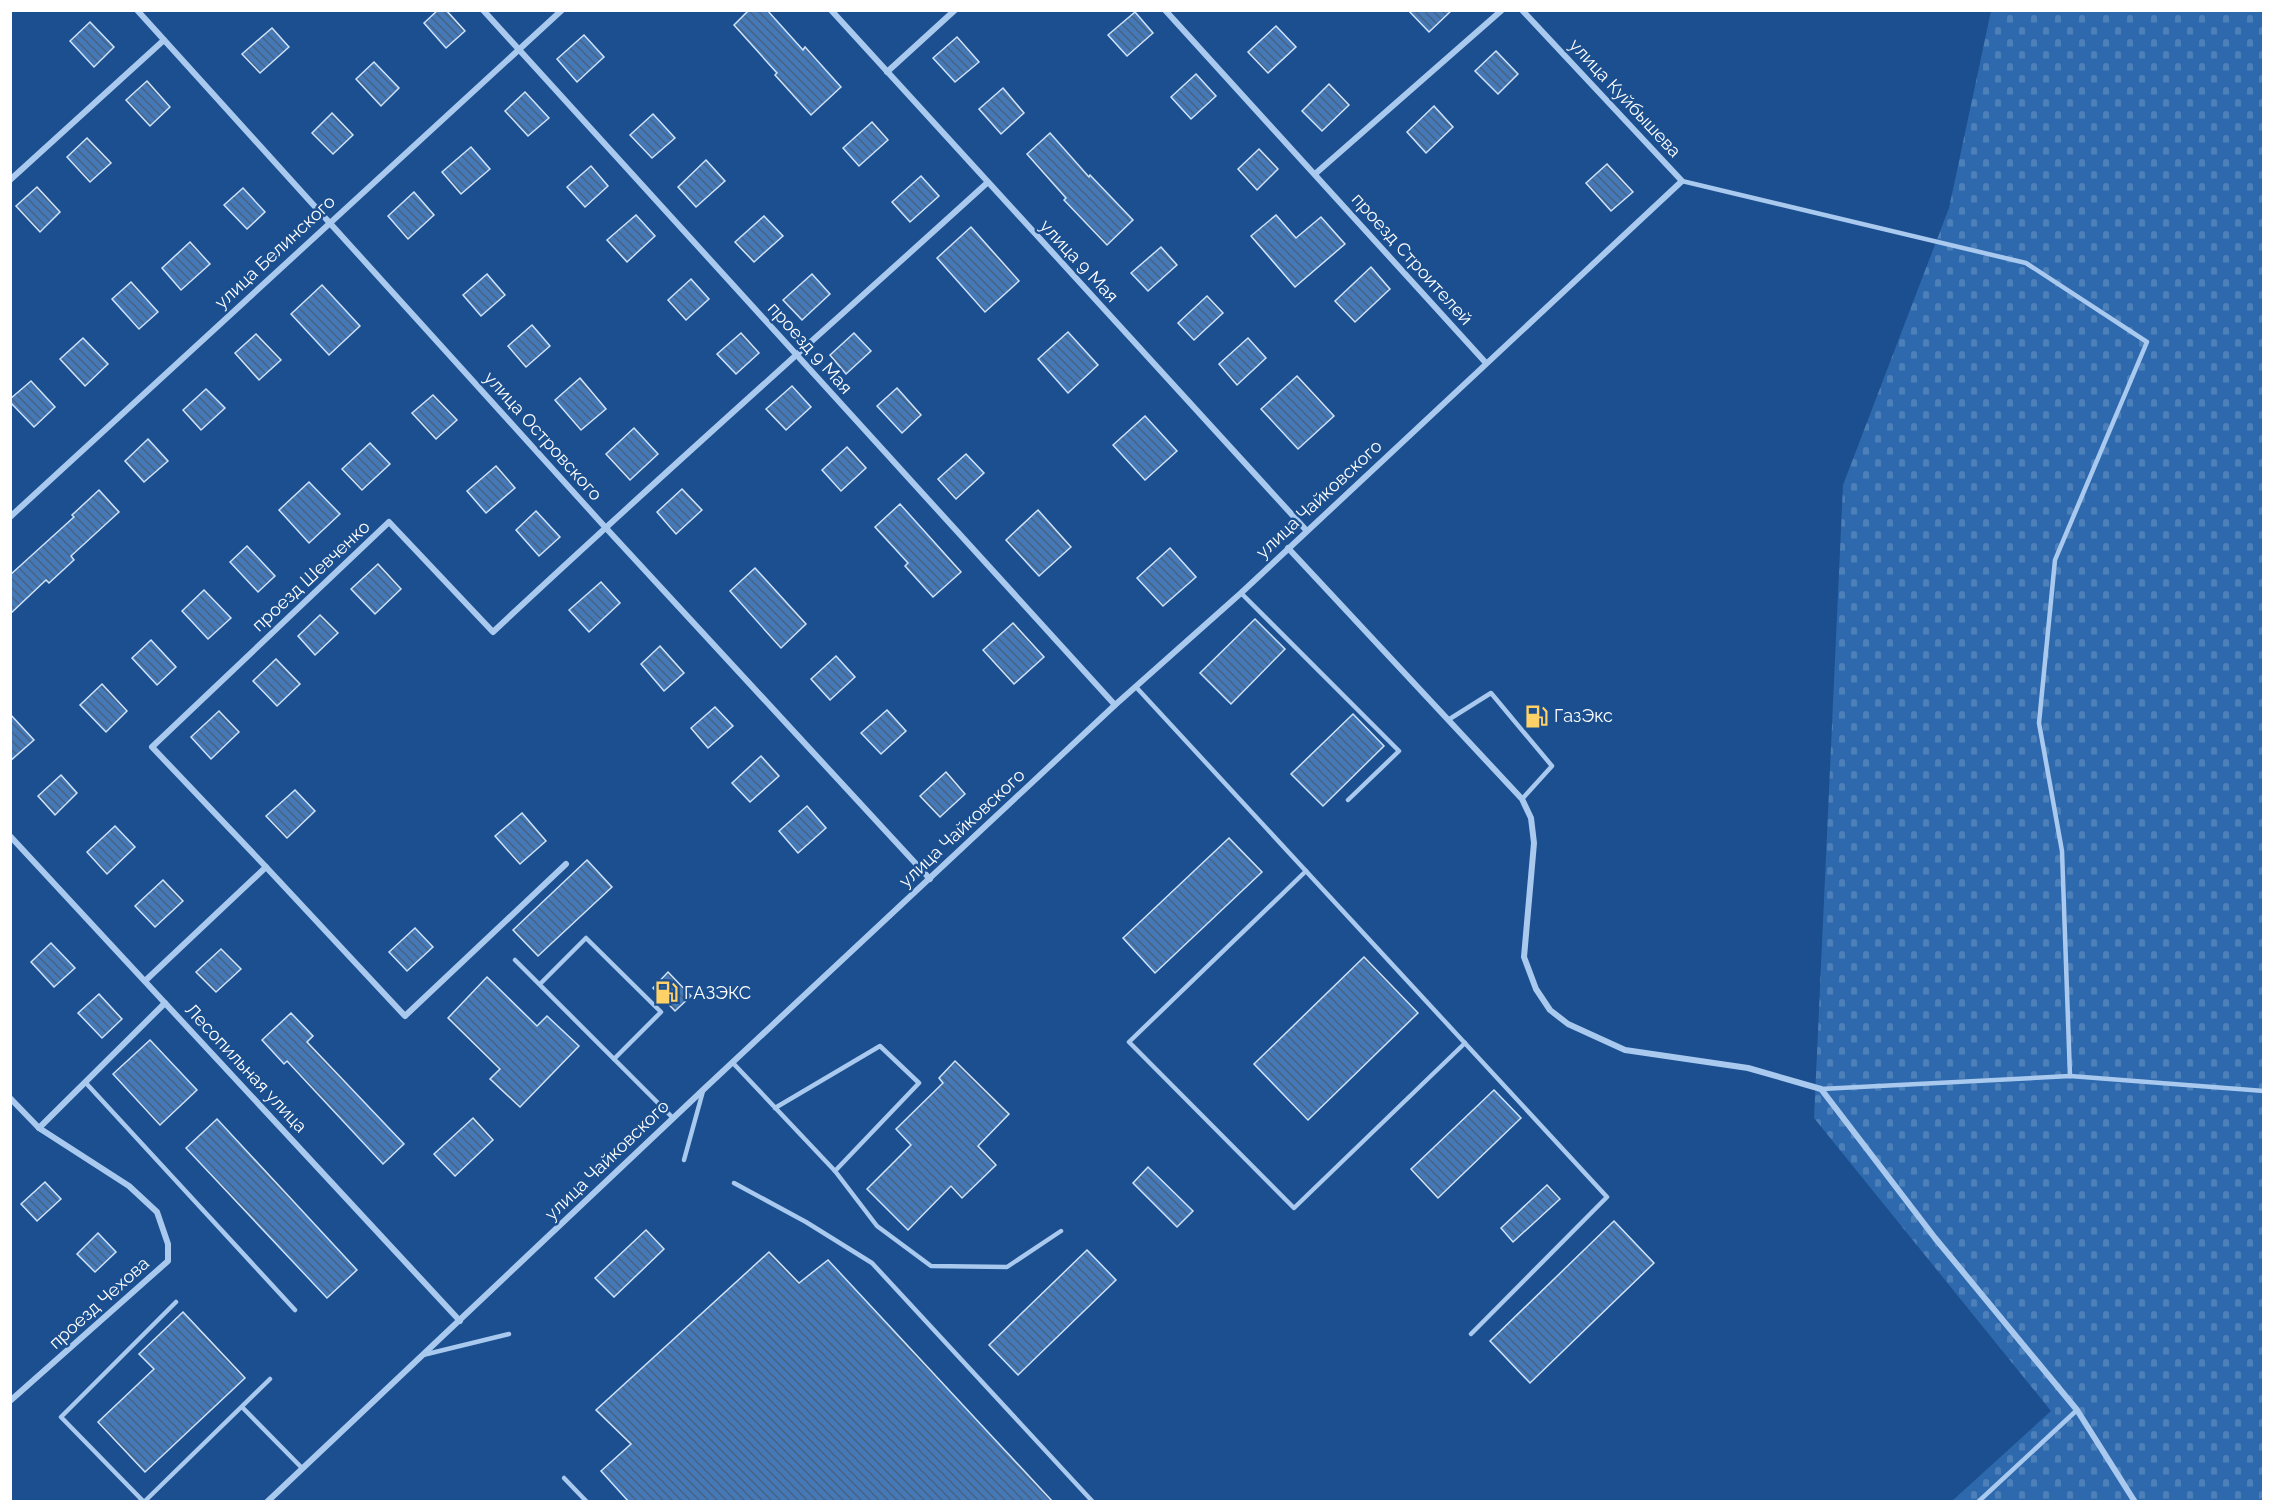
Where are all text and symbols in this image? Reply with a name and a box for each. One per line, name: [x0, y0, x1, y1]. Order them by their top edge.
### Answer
street label: улица Куйбышева: [1565, 34, 1686, 161]
street label: проезд Строителей: [1348, 188, 1477, 329]
street label: улица Белинского: [210, 190, 339, 313]
street label: улица 9 Мая: [1036, 215, 1123, 306]
street label: проезд 9 Мая: [764, 298, 857, 398]
street label: улица Островского: [480, 367, 607, 505]
street label: улица Чайковского: [1251, 435, 1386, 562]
street label: проезд Шевченко: [248, 516, 374, 636]
fuel station icon: ГазЭкс: [1523, 703, 1549, 729]
place label: ГазЭкс: [1554, 705, 1613, 726]
street label: улица Чайковского: [894, 764, 1029, 891]
fuel station icon: ГАЗЭКС: [653, 980, 679, 1006]
place label: ГАЗЭКС: [684, 982, 751, 1003]
street label: Лесопильная улица: [181, 999, 312, 1137]
street label: улица Чайковского: [540, 1095, 673, 1224]
street label: проезд Чехова: [44, 1252, 153, 1353]

